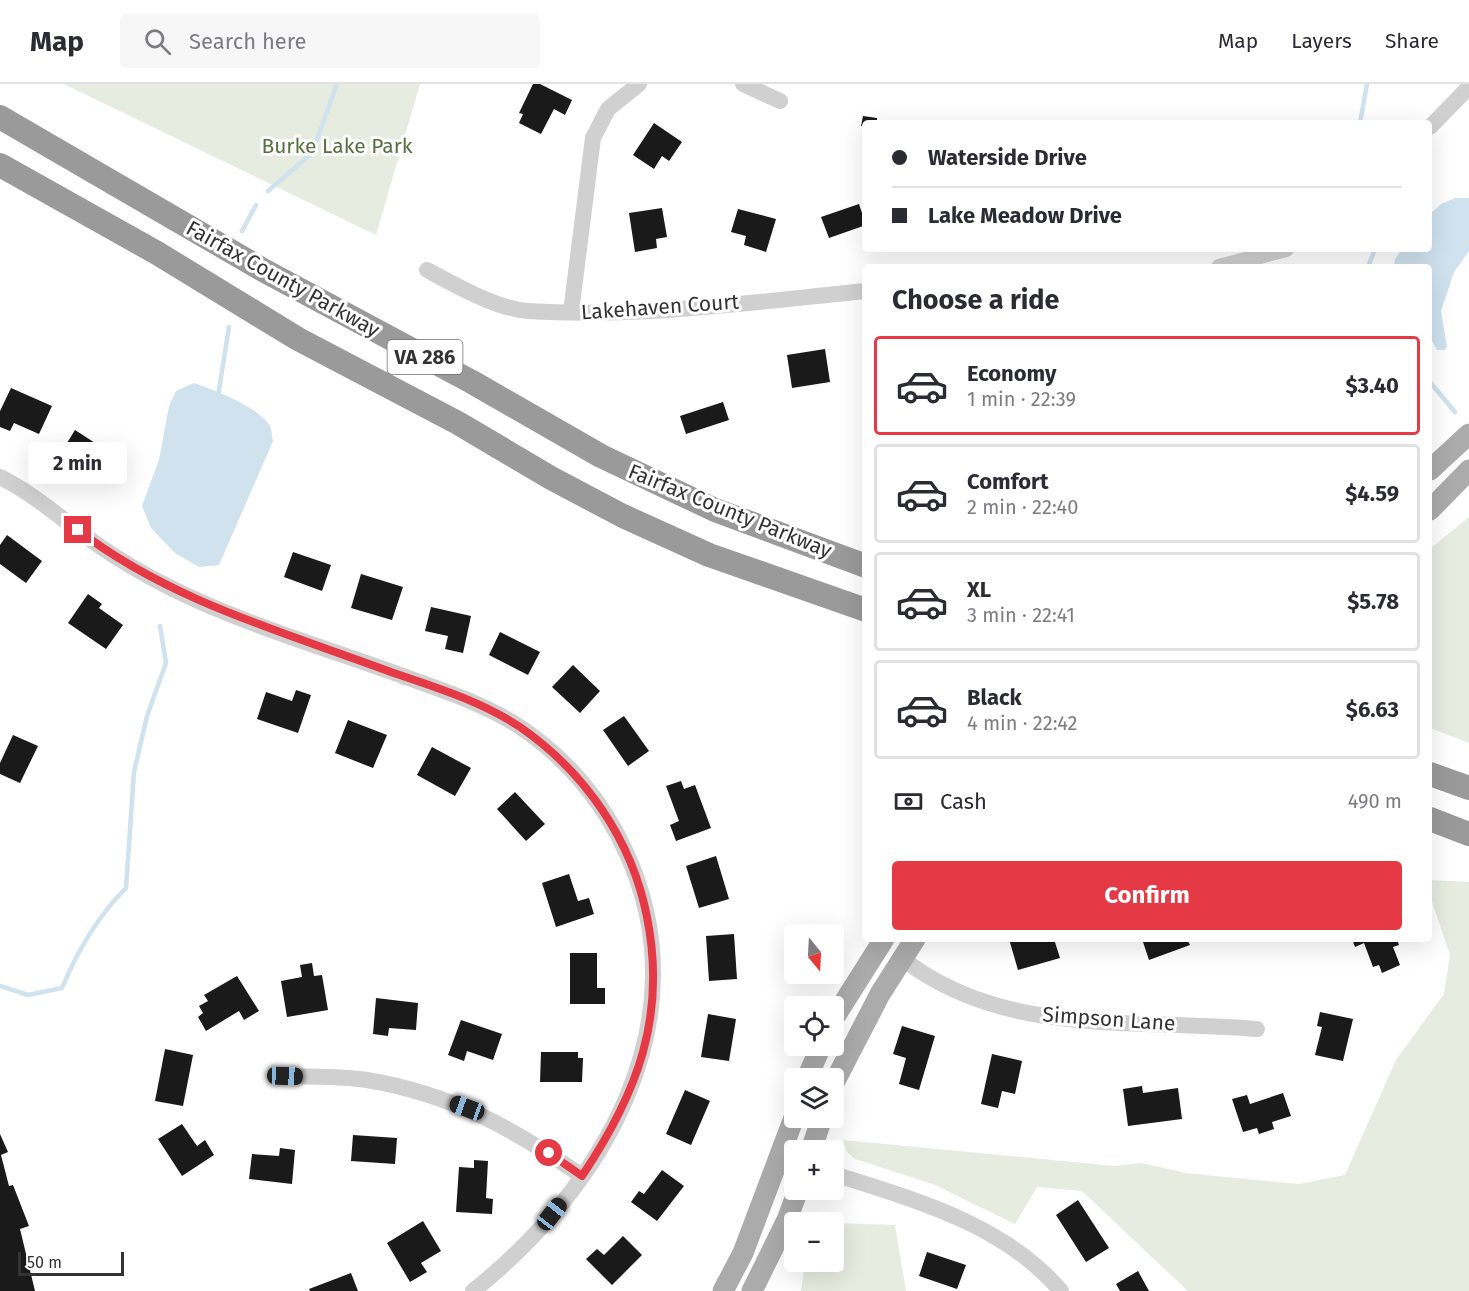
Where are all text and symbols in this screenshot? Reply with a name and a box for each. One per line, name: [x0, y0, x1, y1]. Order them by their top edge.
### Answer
search box: [120, 14, 540, 68]
text: Map: [30, 25, 84, 58]
icon: search: [141, 25, 174, 58]
text: Search here: [189, 28, 307, 55]
text: Map: [1218, 28, 1258, 54]
text: Layers: [1291, 28, 1352, 54]
text: Share: [1385, 28, 1439, 54]
park label: Burke Lake Park: [261, 133, 413, 159]
text: Waterside Drive: [928, 144, 1087, 171]
text: Lake Meadow Drive: [928, 202, 1122, 229]
street label: Fairfax County Parkway: [182, 215, 385, 343]
text: Choose a ride: [892, 284, 1059, 316]
street label: Lakehaven Court: [580, 288, 740, 325]
road number: VA 286: [388, 340, 462, 374]
icon: car: [895, 359, 949, 413]
text: Economy: [967, 360, 1056, 387]
text: $3.40: [1345, 372, 1399, 399]
text: 1 min · 22:39: [967, 387, 1076, 411]
callout: 2 min: [28, 443, 128, 485]
text: 2 min: [53, 451, 102, 475]
street label: Fairfax County Parkway: [624, 458, 836, 564]
icon: car: [895, 467, 949, 521]
text: Comfort: [967, 468, 1048, 495]
text: $4.59: [1345, 480, 1399, 507]
text: 2 min · 22:40: [967, 495, 1078, 519]
route end: [64, 516, 91, 543]
icon: car: [895, 575, 949, 629]
text: XL: [967, 576, 991, 603]
text: $5.78: [1347, 588, 1399, 615]
text: 3 min · 22:41: [967, 603, 1075, 627]
icon: car: [895, 683, 949, 737]
text: Black: [967, 684, 1022, 711]
text: $6.63: [1346, 696, 1399, 723]
text: 4 min · 22:42: [967, 711, 1077, 735]
icon: cash: [892, 785, 925, 818]
text: Cash: [940, 788, 987, 815]
text: 490 m: [1348, 789, 1402, 813]
button: Confirm: [892, 861, 1402, 930]
north arrow: [784, 924, 844, 984]
map controls: [784, 924, 844, 1272]
button: locate: [784, 996, 844, 1056]
street label: Simpson Lane: [1042, 1001, 1176, 1037]
car: [267, 1066, 303, 1086]
button: layers: [784, 1068, 844, 1128]
car: [447, 1093, 487, 1123]
route start: [535, 1139, 562, 1166]
button: +: [784, 1140, 844, 1200]
car: [534, 1194, 570, 1234]
button: −: [784, 1212, 844, 1272]
scale bar: [18, 1249, 124, 1276]
text: 50 m: [27, 1253, 62, 1272]

